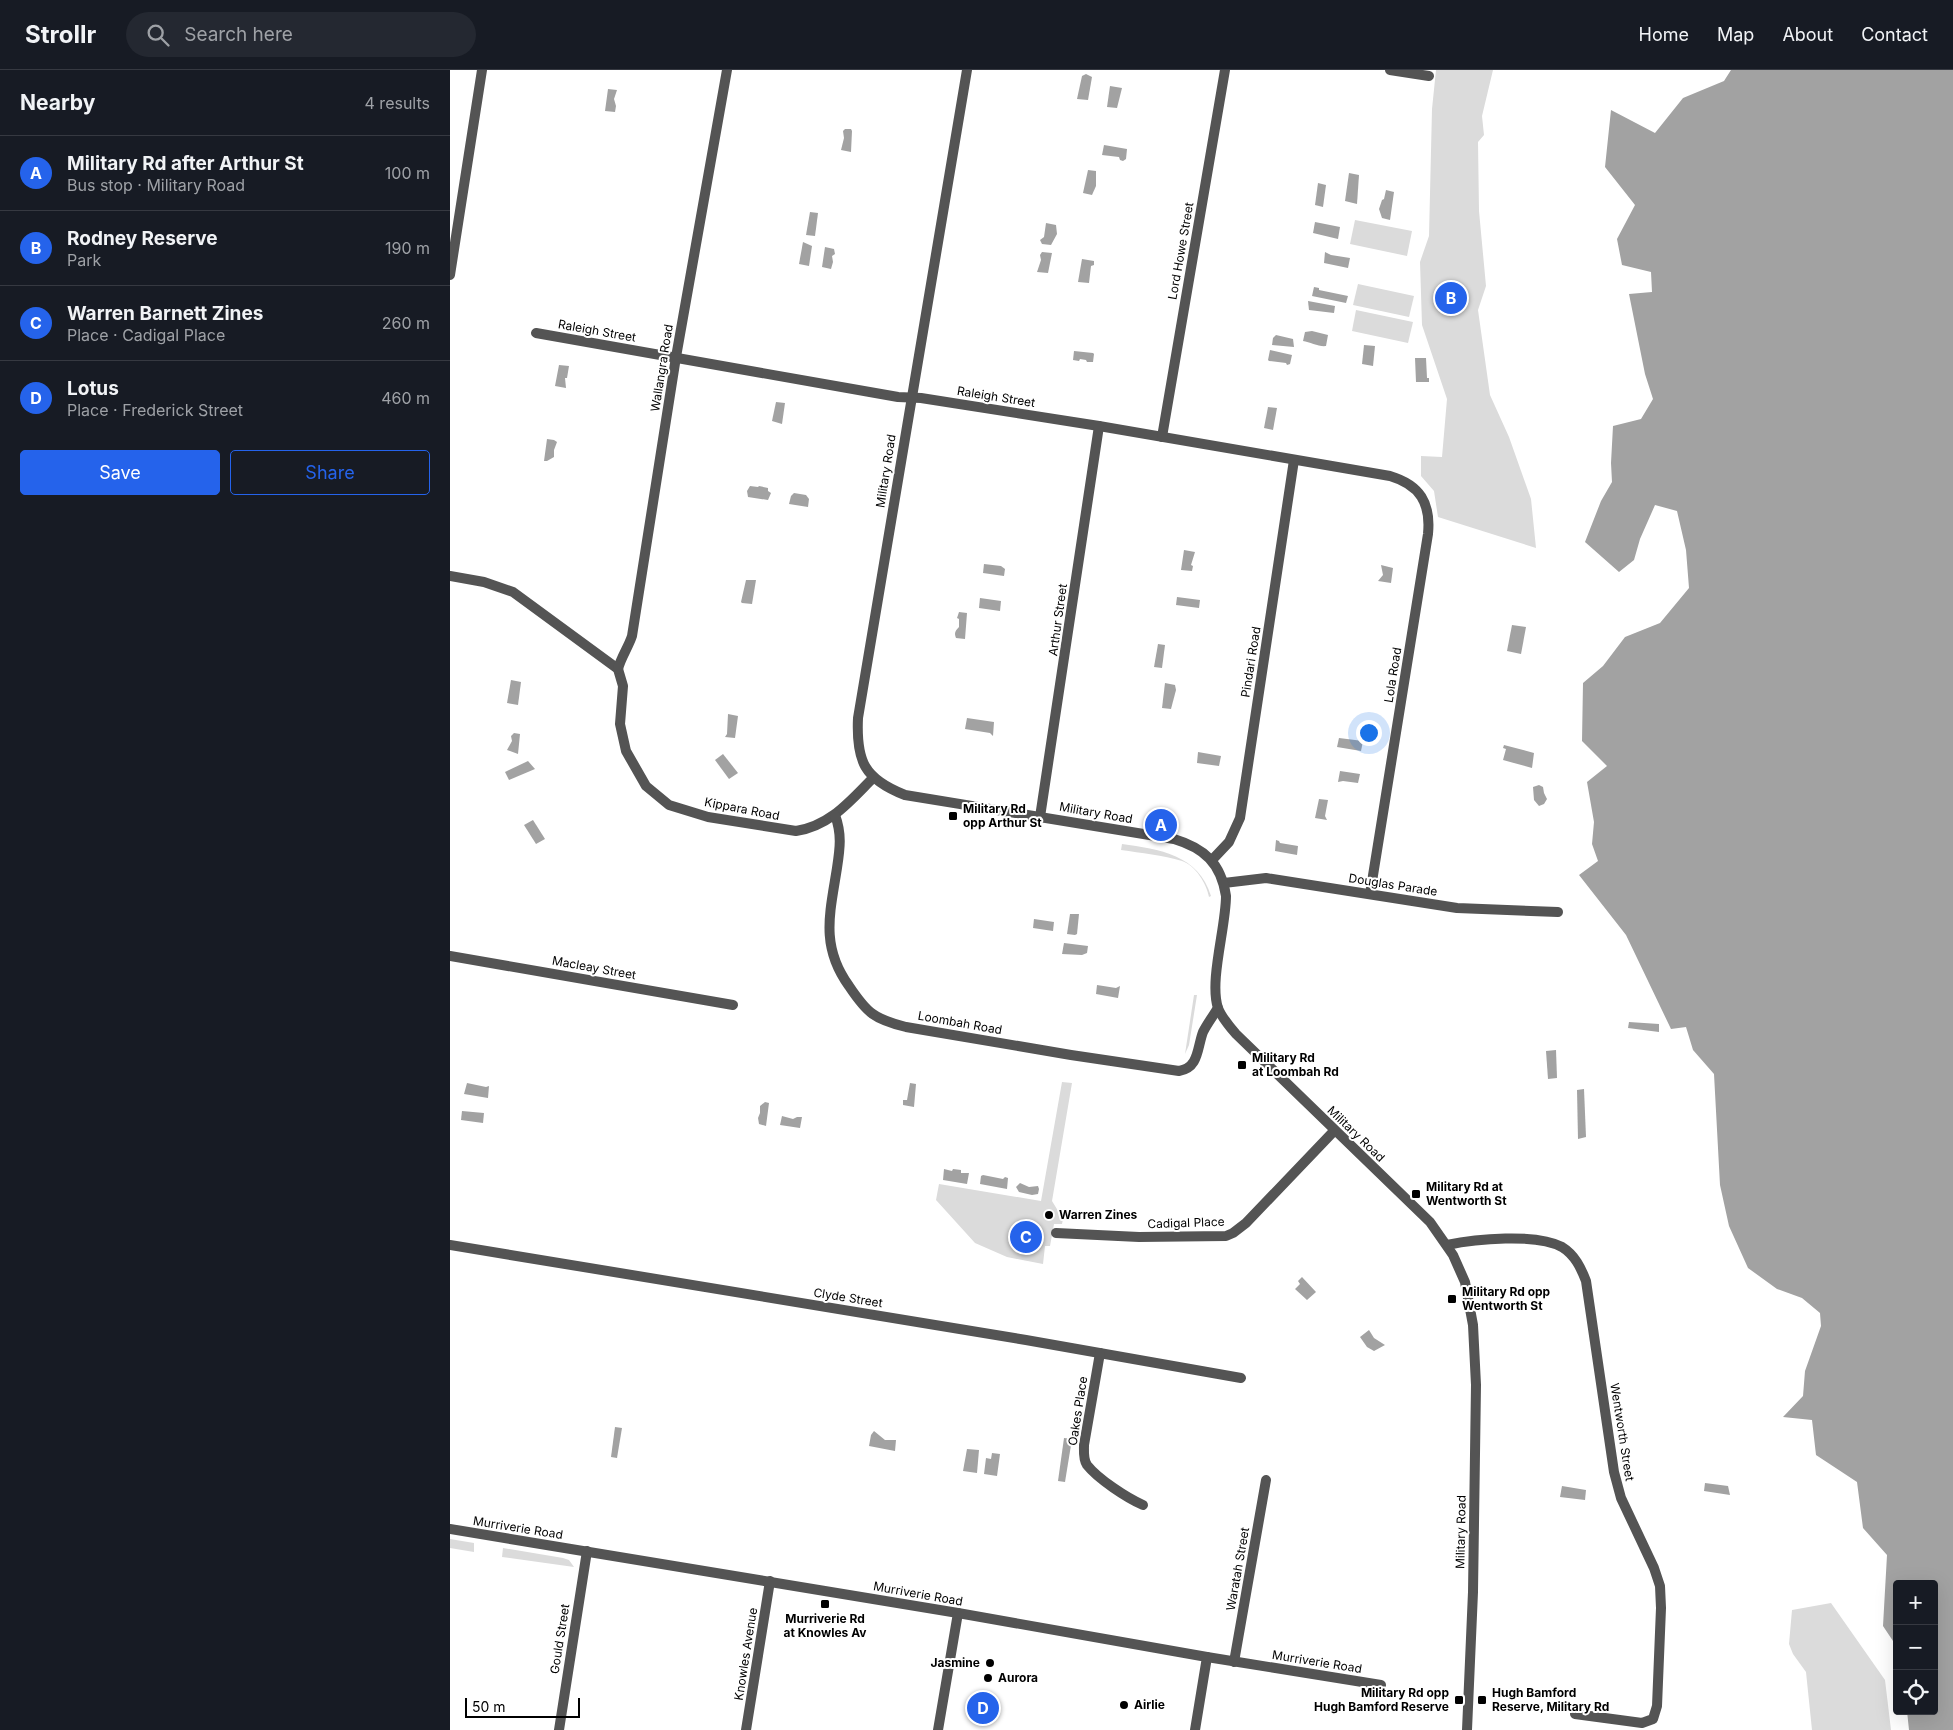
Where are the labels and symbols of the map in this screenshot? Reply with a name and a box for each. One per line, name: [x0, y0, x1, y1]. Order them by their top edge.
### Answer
street label: Lord Howe Street: [1165, 201, 1196, 301]
pin: B: [1435, 279, 1467, 317]
street label: Raleigh Street: [557, 316, 637, 345]
street label: Wallangra Road: [647, 323, 676, 413]
street label: Raleigh Street: [956, 383, 1036, 410]
street label: Military Road: [872, 433, 899, 509]
street label: Arthur Street: [1045, 583, 1070, 657]
street label: Pindari Road: [1237, 625, 1264, 698]
street label: Lola Road: [1381, 646, 1404, 704]
your location: [1356, 720, 1382, 746]
street label: Kippara Road: [703, 794, 781, 823]
street label: Military Road: [1058, 799, 1134, 826]
place label: Military Rd opp Arthur St: [963, 801, 1042, 830]
pin: A: [1145, 806, 1177, 844]
marker: Military Rd opp Arthur St: [947, 810, 959, 822]
street label: Douglas Parade: [1348, 870, 1439, 899]
street label: Macleay Street: [551, 953, 637, 982]
street label: Loombah Road: [917, 1008, 1003, 1037]
place label: Military Rd at Loombah Rd: [1252, 1050, 1339, 1079]
marker: Military Rd at Loombah Rd: [1236, 1059, 1248, 1071]
street label: Military Road: [1324, 1103, 1388, 1165]
place label: Military Rd at Wentworth St: [1426, 1179, 1507, 1208]
marker: Military Rd at Wentworth St: [1410, 1188, 1422, 1200]
place label: Warren Zines: [1059, 1207, 1138, 1222]
marker: Warren Zines: [1043, 1209, 1055, 1221]
street label: Cadigal Place: [1147, 1214, 1225, 1231]
pin: C: [1010, 1218, 1042, 1256]
place label: Military Rd opp Wentworth St: [1462, 1284, 1551, 1313]
street label: Clyde Street: [812, 1285, 884, 1310]
marker: Military Rd opp Wentworth St: [1446, 1293, 1458, 1305]
street label: Oakes Place: [1065, 1375, 1090, 1447]
street label: Wentworth Street: [1607, 1382, 1638, 1482]
street label: Military Road: [1452, 1495, 1469, 1569]
street label: Murriverie Road: [472, 1513, 564, 1542]
street label: Waratah Street: [1223, 1526, 1252, 1612]
street label: Murriverie Road: [872, 1578, 964, 1609]
marker: Murriverie Rd at Knowles Av: [819, 1598, 831, 1610]
street label: Gould Street: [547, 1603, 572, 1675]
street label: Knowles Avenue: [731, 1606, 760, 1701]
place label: Murriverie Rd at Knowles Av: [783, 1611, 867, 1640]
street label: Murriverie Road: [1271, 1647, 1363, 1676]
place label: Jasmine: [930, 1655, 980, 1670]
marker: Jasmine: [984, 1657, 996, 1669]
place label: Aurora: [998, 1670, 1038, 1685]
marker: Aurora: [982, 1672, 994, 1684]
place label: Military Rd opp Hugh Bamford Reserve: [1314, 1685, 1449, 1714]
place label: Hugh Bamford Reserve, Military Rd: [1492, 1685, 1609, 1714]
pin: D: [967, 1689, 999, 1727]
marker: Military Rd opp Hugh Bamford Reserve: [1453, 1694, 1465, 1706]
marker: Hugh Bamford Reserve, Military Rd: [1476, 1694, 1488, 1706]
scale bar: [465, 1695, 580, 1718]
place label: Airlie: [1134, 1697, 1165, 1712]
marker: Airlie: [1118, 1699, 1130, 1711]

